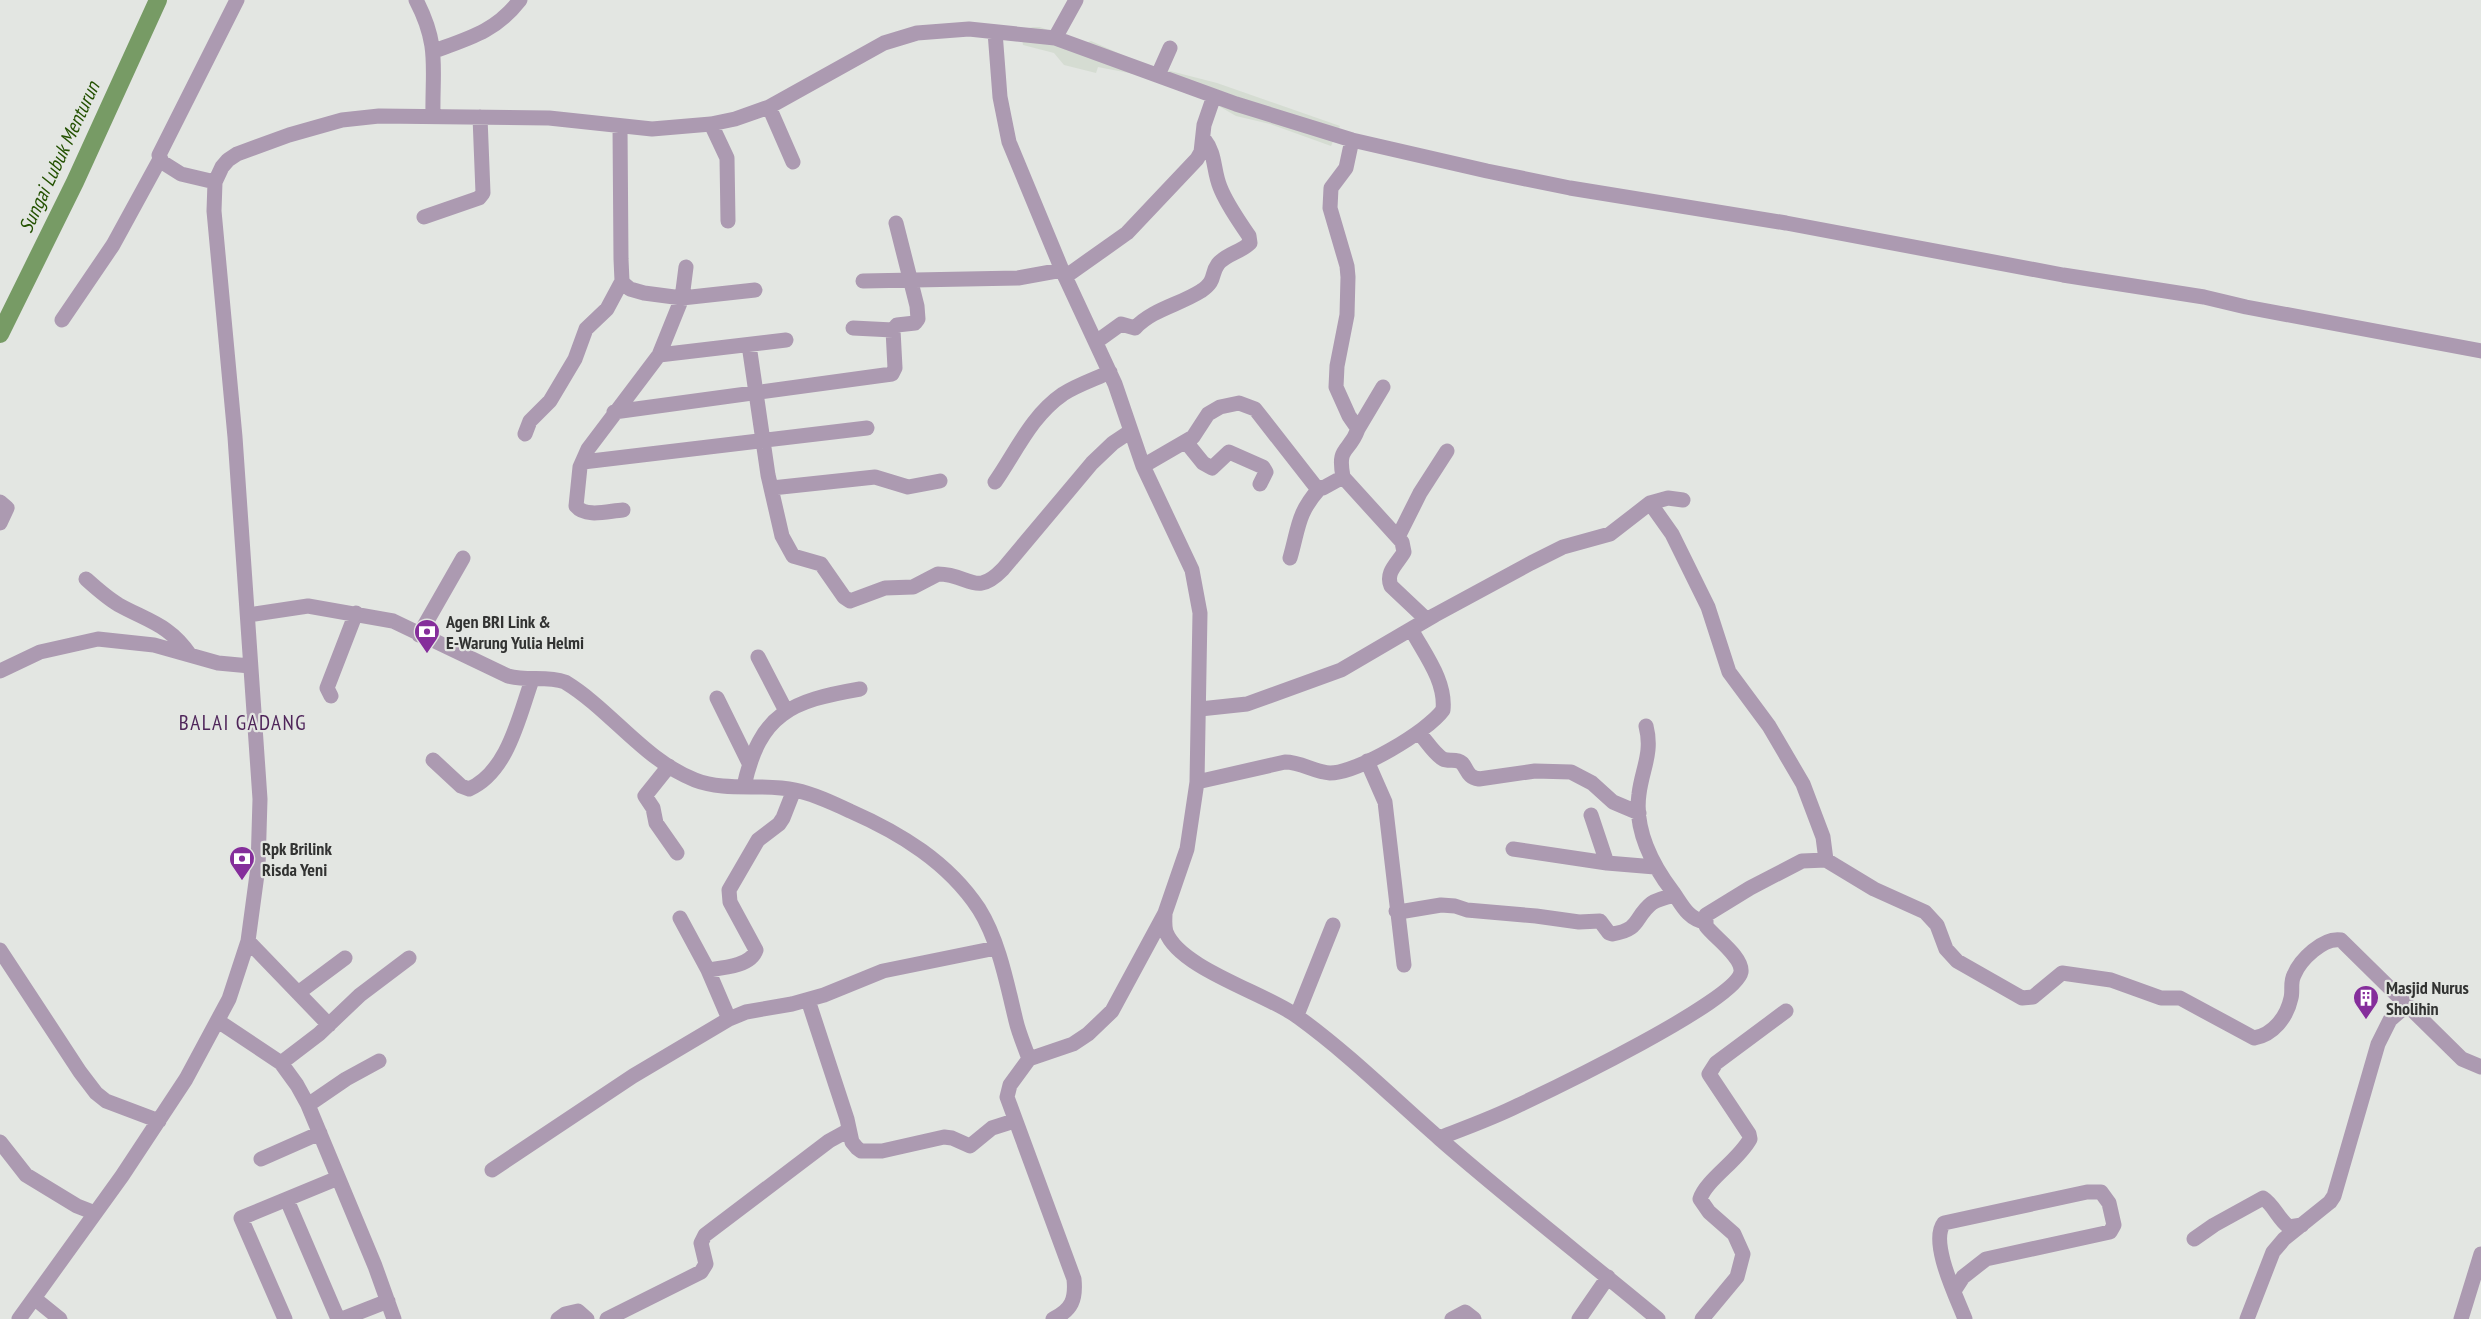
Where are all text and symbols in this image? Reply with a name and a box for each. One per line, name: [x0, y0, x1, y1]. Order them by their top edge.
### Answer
water label: Sungai Lubuk Menturun: [13, 76, 106, 237]
place label: Agen BRI Link & E-Warung Yulia Helmi: [445, 610, 584, 654]
bank icon: Agen BRI Link & E-Warung Yulia Helmi: [412, 617, 442, 655]
district label: BALAI GADANG: [179, 709, 307, 736]
place label: Rpk Brilink Risda Yeni: [262, 837, 332, 881]
bank icon: Rpk Brilink Risda Yeni: [227, 844, 257, 882]
place label: Masjid Nurus Sholihin: [2386, 976, 2469, 1020]
building icon: Masjid Nurus Sholihin: [2351, 983, 2381, 1021]

